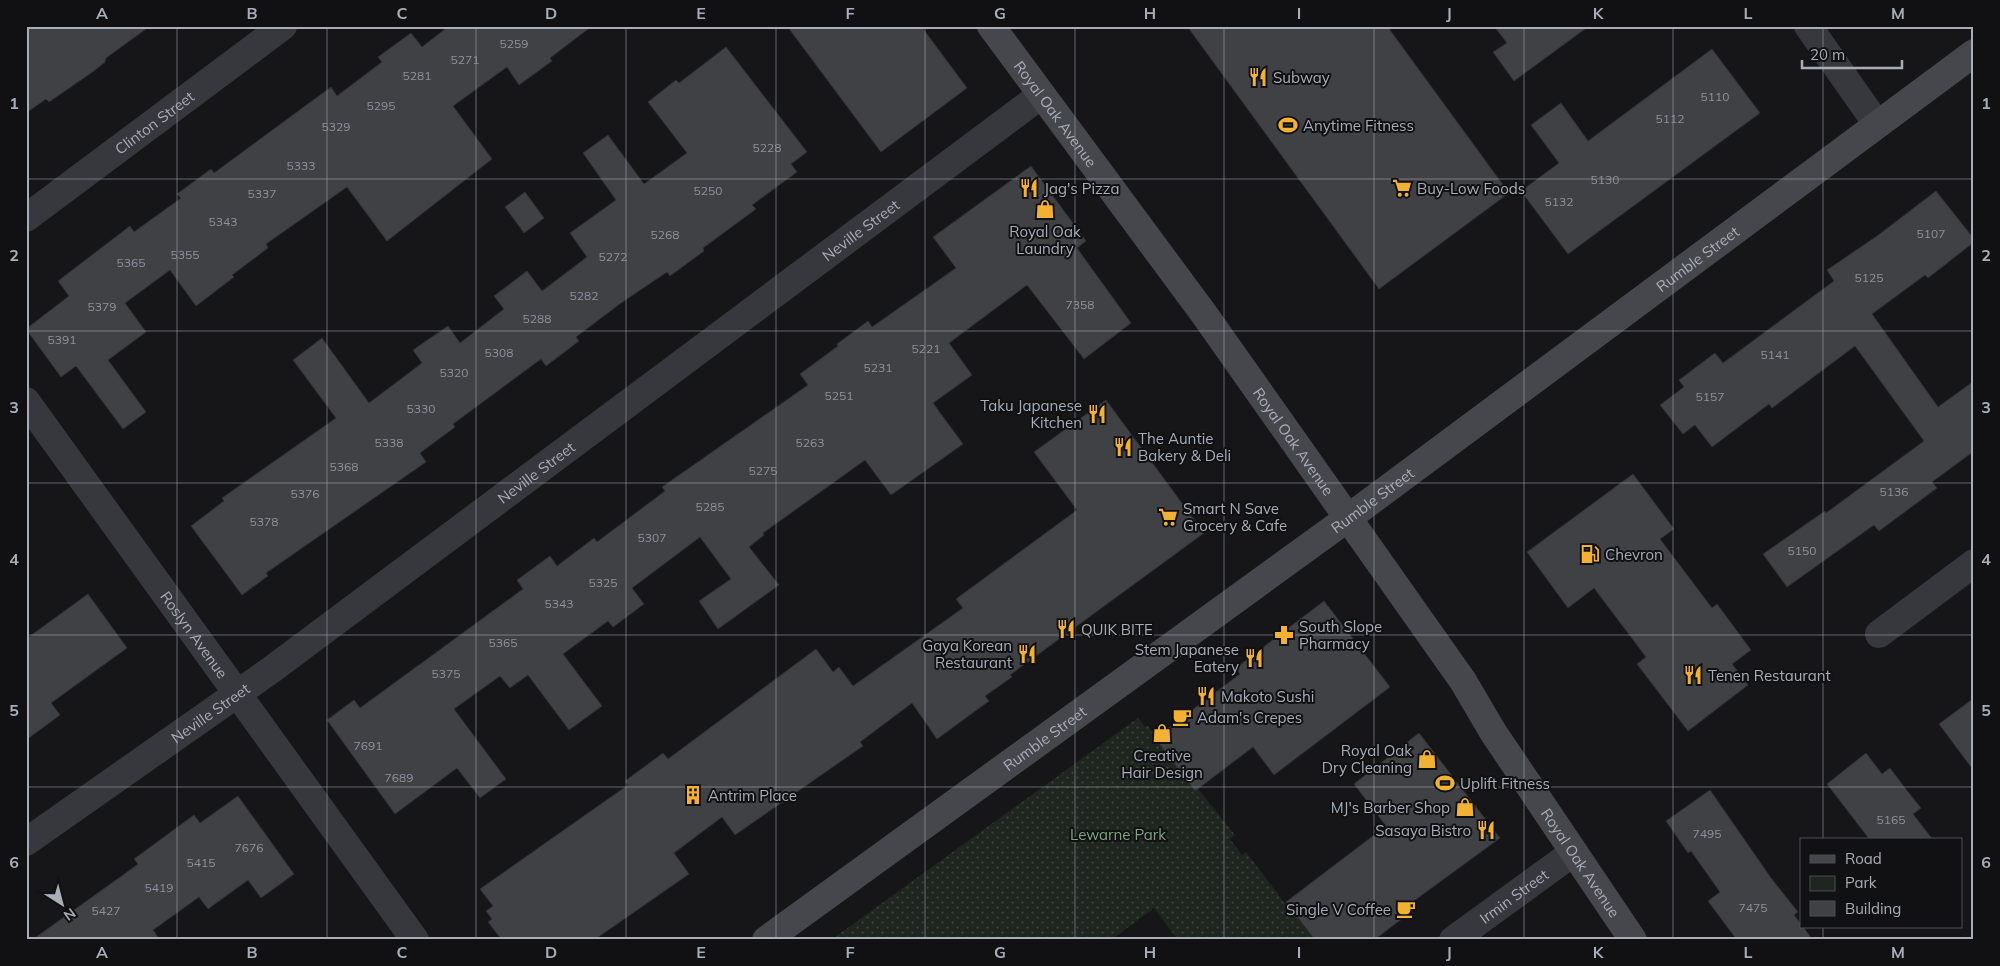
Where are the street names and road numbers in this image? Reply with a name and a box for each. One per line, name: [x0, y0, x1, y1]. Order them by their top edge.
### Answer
street label: Royal Oak Avenue: [1010, 57, 1101, 171]
street label: Clinton Street: [111, 86, 198, 158]
street label: Neville Street: [818, 195, 903, 265]
street label: Rumble Street: [1652, 222, 1742, 296]
street label: Royal Oak Avenue: [1249, 384, 1338, 499]
street label: Neville Street: [494, 437, 578, 507]
street label: Rumble Street: [1327, 463, 1417, 537]
street label: Roslyn Avenue: [157, 587, 232, 682]
street label: Neville Street: [167, 679, 253, 747]
street label: Rumble Street: [999, 701, 1090, 775]
street label: Royal Oak Avenue: [1537, 804, 1624, 921]
street label: Irmin Street: [1476, 865, 1552, 927]

